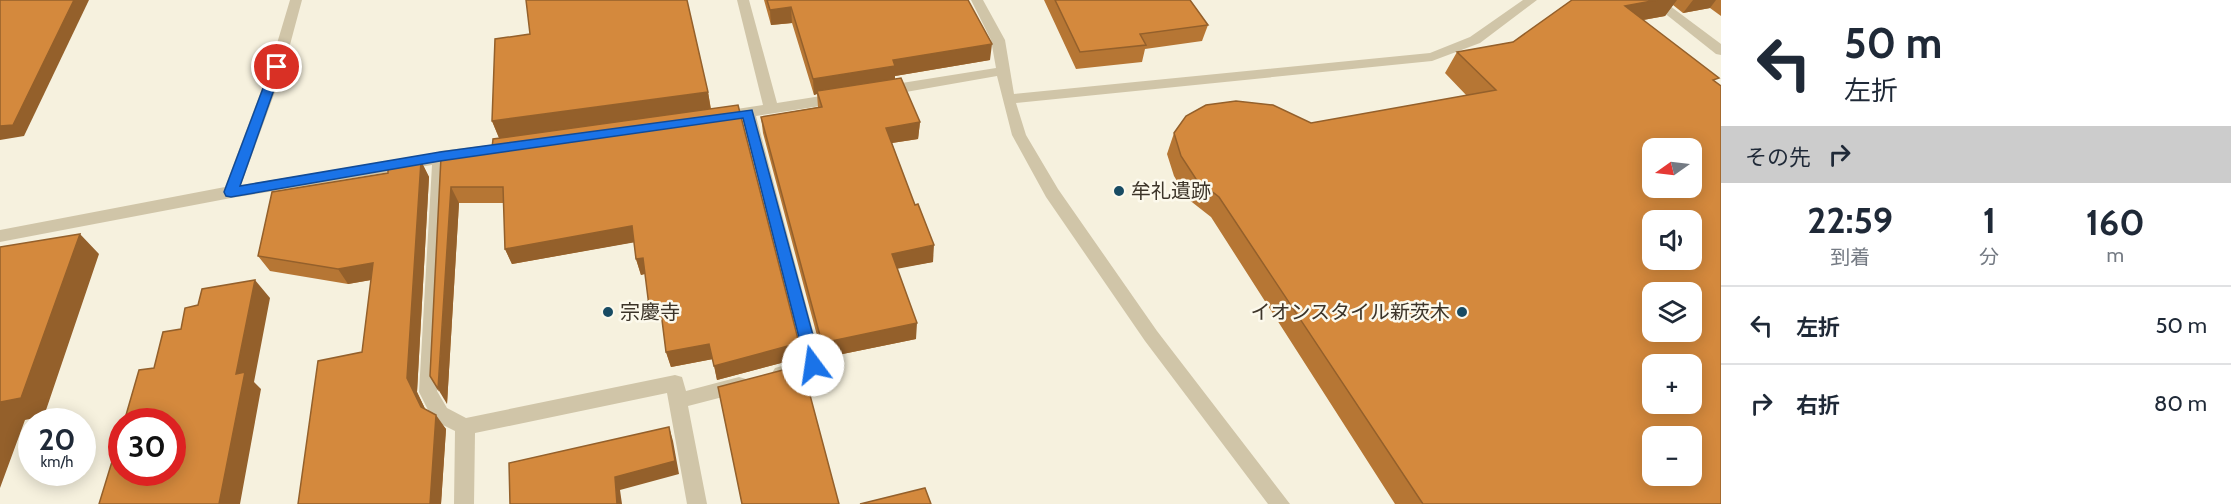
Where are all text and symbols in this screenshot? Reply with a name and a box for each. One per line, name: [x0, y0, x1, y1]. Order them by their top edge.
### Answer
text: 50 m: [1844, 17, 1942, 69]
icon: left: [1745, 24, 1823, 102]
pin: [251, 41, 302, 92]
icon: arrive: [260, 50, 293, 83]
text: 左折: [1844, 74, 1898, 107]
north arrow: [1642, 138, 1702, 198]
map controls: [1642, 138, 1702, 486]
icon: right: [1823, 138, 1856, 171]
text: その先: [1745, 144, 1811, 171]
place label: 牟礼遺跡: [1131, 179, 1211, 203]
marker: 牟礼遺跡: [1112, 184, 1126, 198]
text: 22:59: [1807, 198, 1893, 242]
text: 1: [1983, 198, 1996, 242]
text: 160: [2086, 200, 2145, 244]
button: sound: [1642, 210, 1702, 270]
text: m: [2106, 243, 2124, 267]
text: 到着: [1830, 245, 1870, 269]
text: 分: [1979, 245, 1999, 269]
button: layers: [1642, 282, 1702, 342]
place label: 宗慶寺: [620, 300, 680, 324]
place label: イオンスタイル新茨木: [1250, 300, 1450, 324]
marker: 宗慶寺: [601, 305, 615, 319]
marker: イオンスタイル新茨木: [1455, 305, 1469, 319]
icon: left: [1745, 309, 1778, 342]
text: 50 m: [2155, 312, 2207, 339]
text: 左折: [1796, 314, 1840, 341]
position arrow: [781, 333, 845, 397]
button: +: [1642, 354, 1702, 414]
icon: right: [1745, 387, 1778, 420]
text: 80 m: [2154, 390, 2207, 417]
text: 右折: [1796, 392, 1840, 419]
speed limit sign: 30: [108, 408, 186, 486]
text: 20: [38, 421, 76, 458]
button: −: [1642, 426, 1702, 486]
text: km/h: [41, 453, 73, 471]

